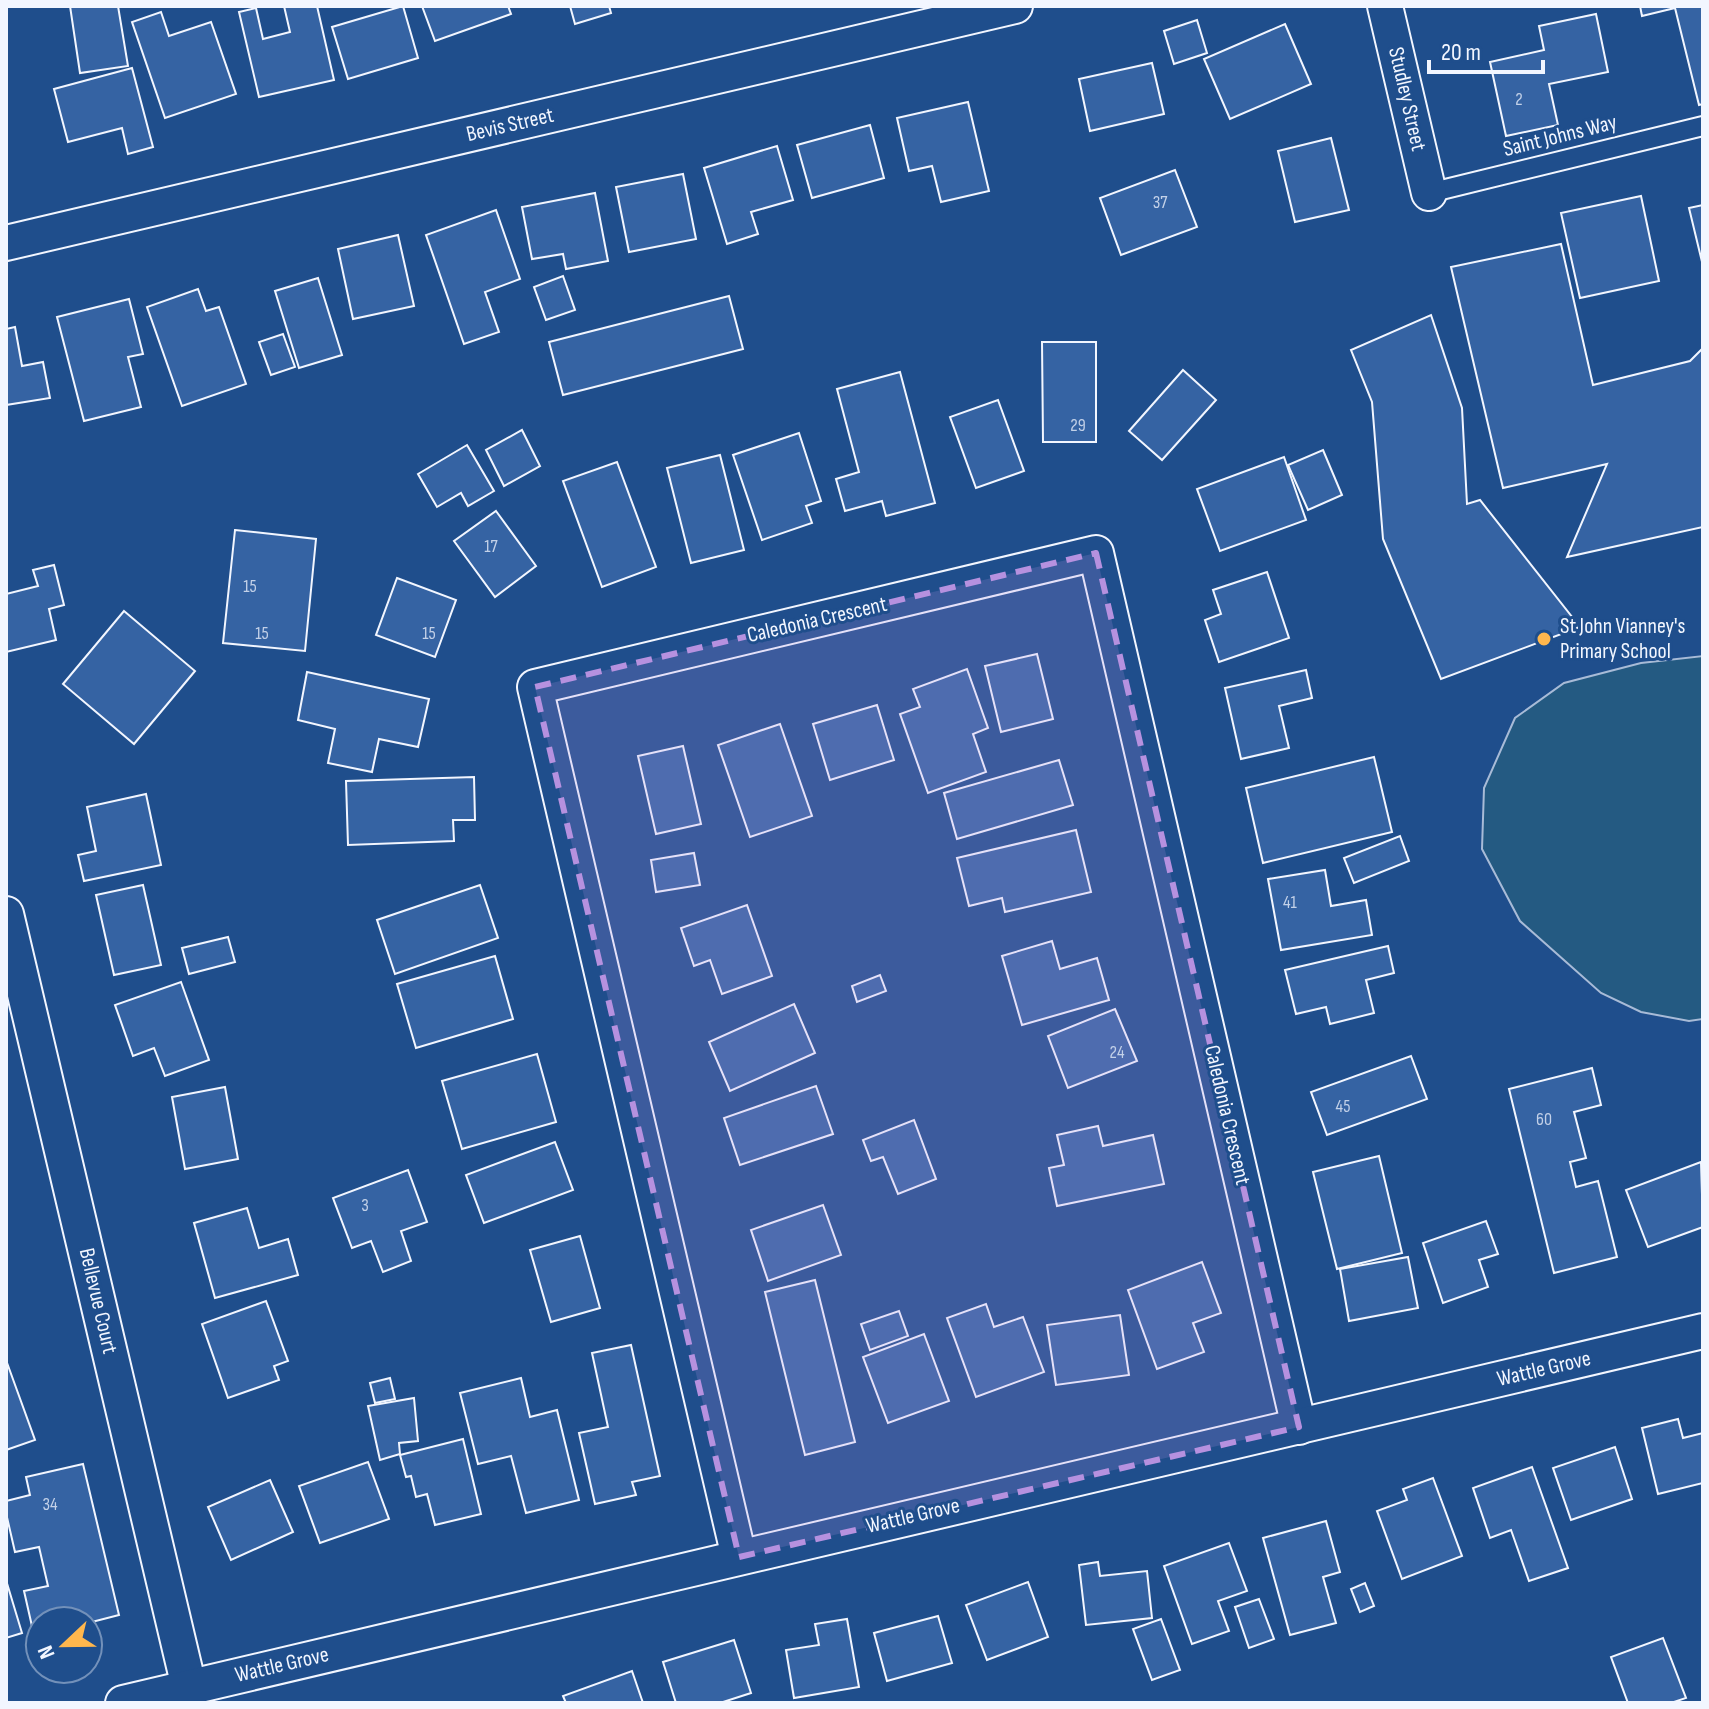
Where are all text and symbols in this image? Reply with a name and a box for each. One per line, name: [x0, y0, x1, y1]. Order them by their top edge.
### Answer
scale bar: [1429, 24, 1543, 74]
text: 20 m: [1441, 38, 1481, 67]
street label: Studley Street: [1382, 44, 1432, 154]
house number: 2: [1515, 89, 1523, 110]
street label: Bevis Street: [464, 102, 557, 148]
street label: Saint Johns Way: [1500, 109, 1620, 163]
house number: 37: [1153, 192, 1168, 213]
house number: 29: [1070, 415, 1086, 436]
house number: 17: [484, 536, 499, 557]
house number: 15: [243, 576, 257, 597]
street label: Caledonia Crescent: [744, 591, 890, 649]
place label: St John Vianney's Primary School: [1560, 613, 1686, 665]
house number: 15: [255, 623, 269, 644]
house number: 15: [422, 623, 436, 644]
marker: St John Vianney's Primary School: [1535, 630, 1553, 648]
house number: 41: [1283, 892, 1298, 913]
house number: 24: [1110, 1042, 1125, 1063]
street label: Caledonia Crescent: [1198, 1042, 1256, 1188]
house number: 45: [1336, 1096, 1350, 1117]
house number: 60: [1536, 1109, 1552, 1130]
house number: 3: [361, 1195, 369, 1216]
street label: Bellevue Court: [73, 1246, 123, 1357]
street label: Wattle Grove: [1495, 1345, 1593, 1393]
street label: Wattle Grove: [864, 1492, 962, 1540]
house number: 34: [42, 1494, 58, 1515]
north arrow: [24, 1605, 104, 1685]
text: N: [32, 1641, 62, 1662]
street label: Wattle Grove: [233, 1641, 331, 1689]

